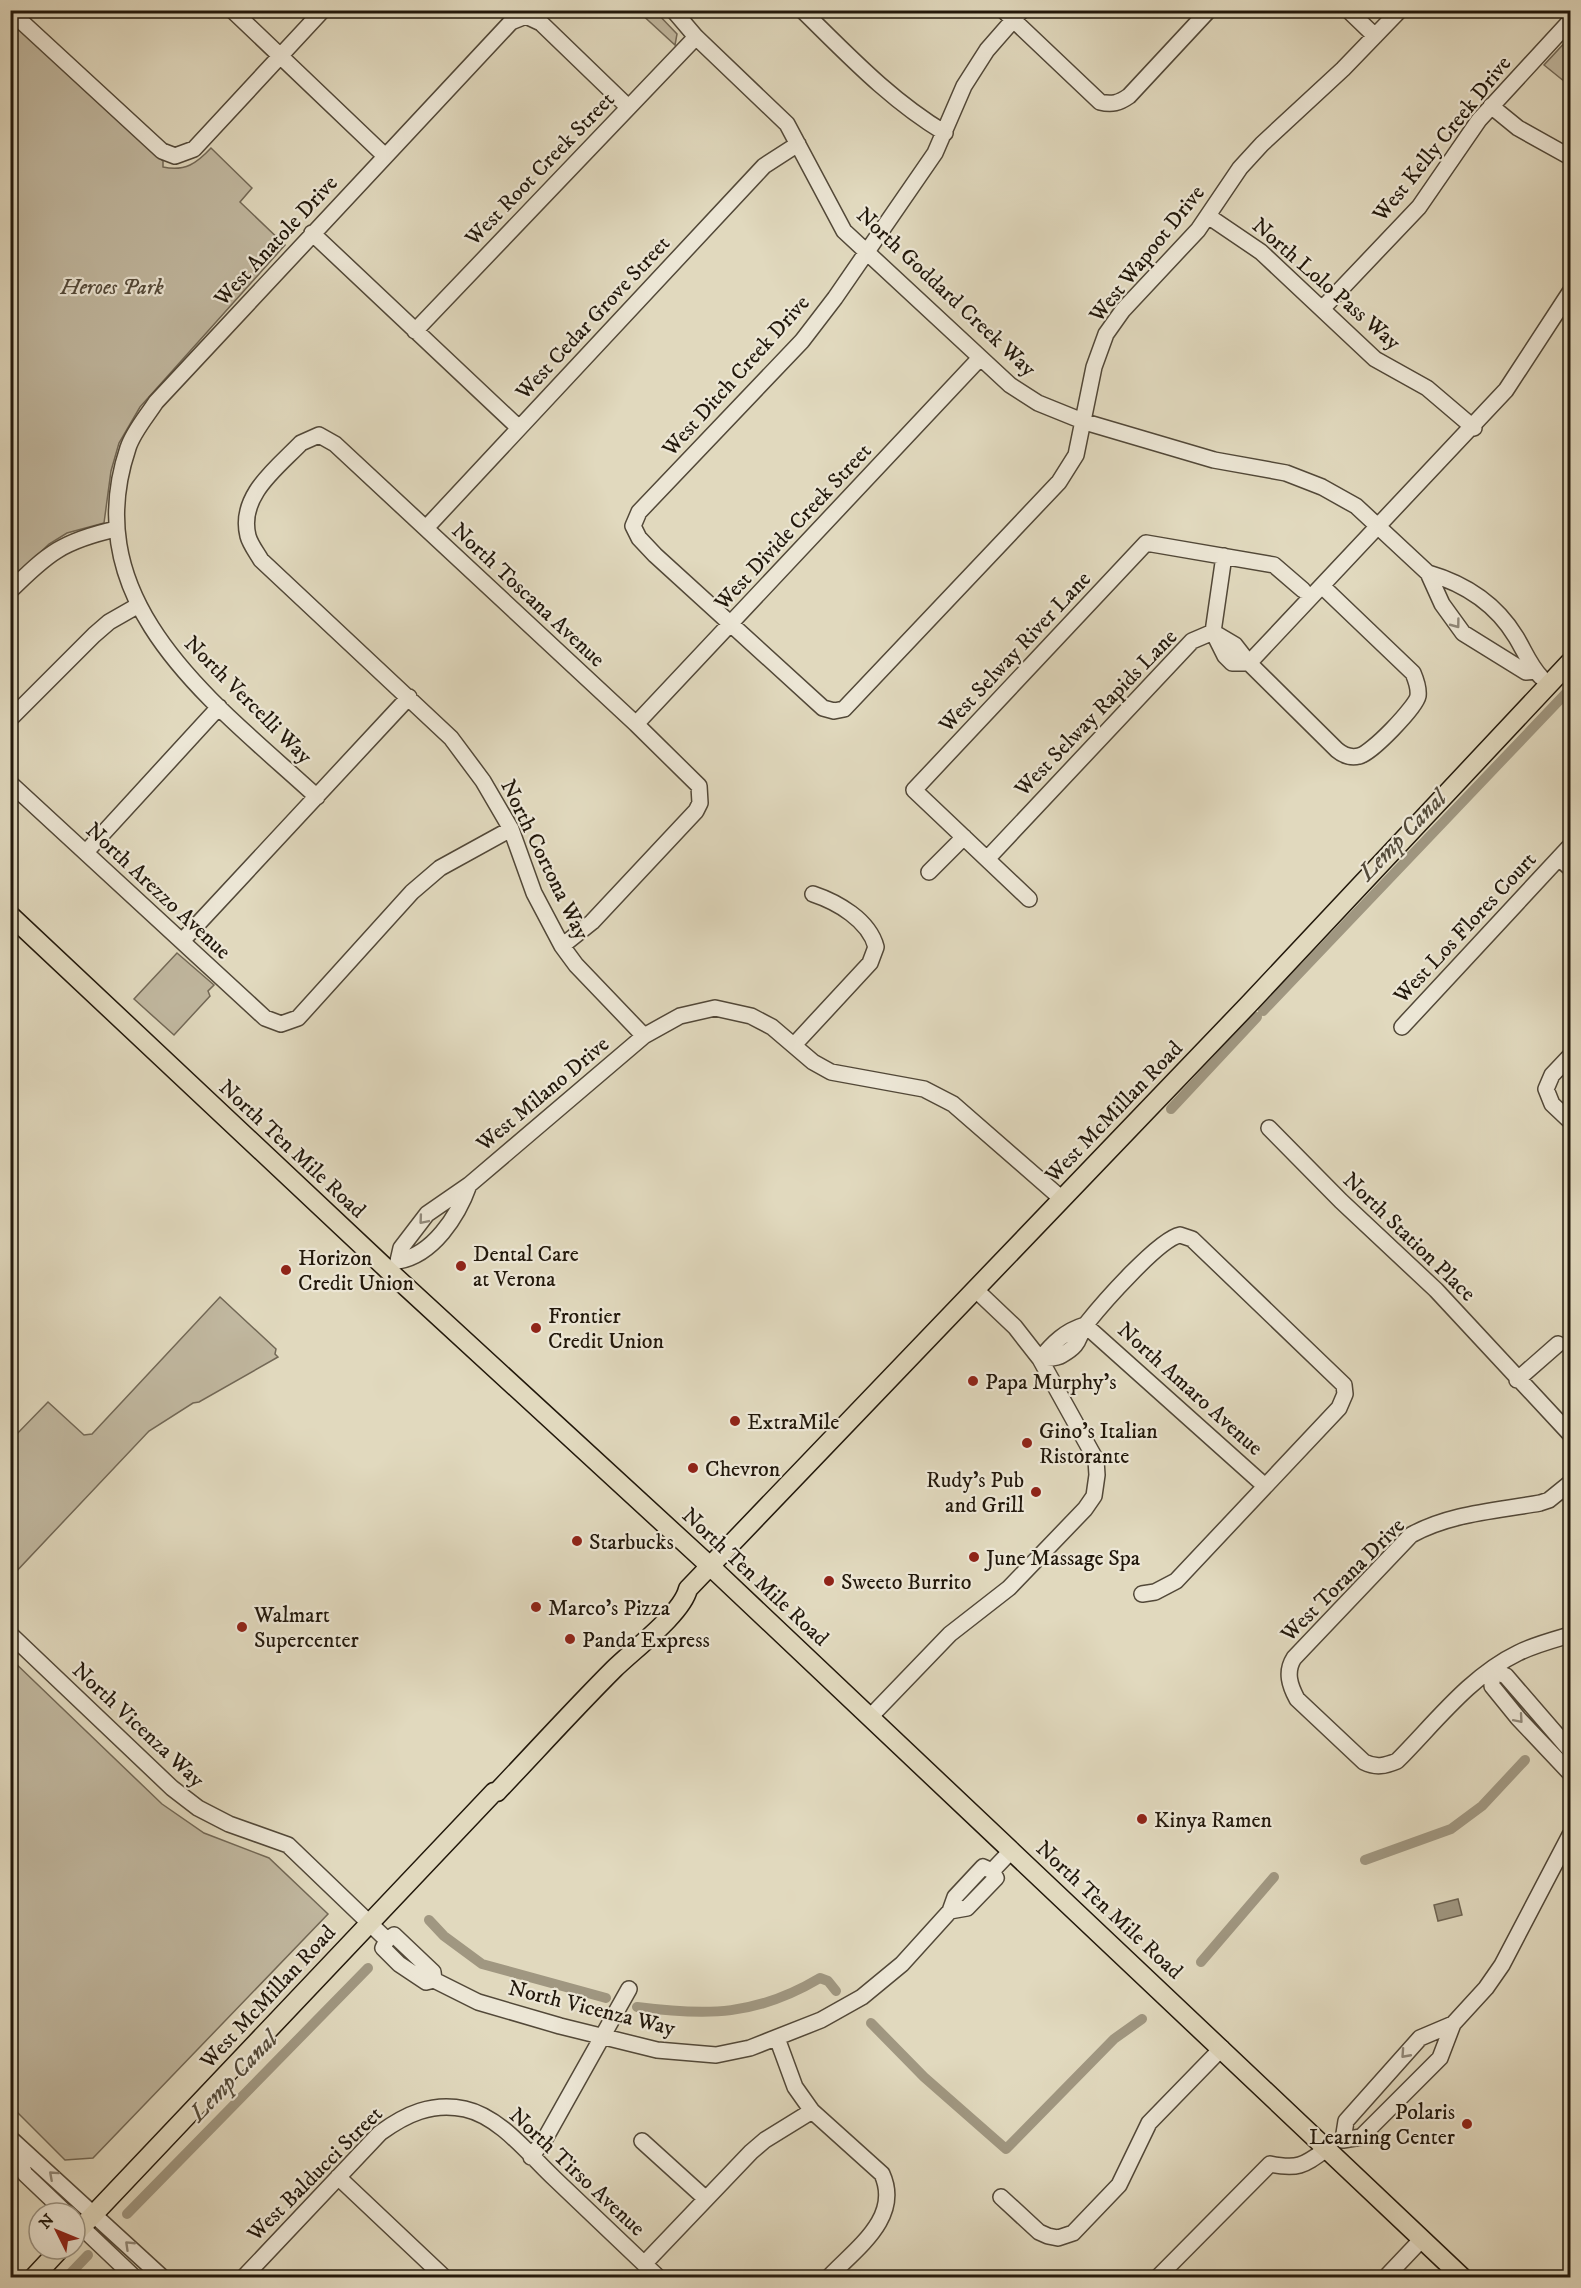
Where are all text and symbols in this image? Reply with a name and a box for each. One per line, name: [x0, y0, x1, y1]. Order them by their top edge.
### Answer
street label: West Kelly Creek Drive: [1366, 51, 1517, 228]
street label: West Root Creek Street: [459, 86, 621, 252]
street label: West Anatole Drive: [208, 170, 344, 313]
street label: West Wapoot Drive: [1083, 180, 1211, 329]
street label: North Goddard Creek Way: [850, 202, 1042, 383]
street label: North Lolo Pass Way: [1246, 212, 1406, 356]
street label: West Cedar Grove Street: [510, 231, 676, 406]
park label: Heroes Park: [59, 274, 165, 301]
street label: West Ditch Creek Drive: [656, 290, 816, 463]
street label: West Divide Creek Street: [708, 438, 877, 617]
street label: North Toscana Avenue: [446, 517, 610, 673]
street label: West Selway River Lane: [933, 566, 1097, 739]
one-way arrow: [1449, 617, 1460, 628]
street label: West Selway Rapids Lane: [1008, 624, 1183, 803]
street label: North Vercelli Way: [178, 630, 318, 770]
street label: North Cortona Way: [494, 775, 595, 945]
water label: Lemp Canal: [1351, 782, 1455, 889]
street label: North Arezzo Avenue: [80, 817, 236, 965]
street label: West Los Flores Court: [1387, 847, 1542, 1010]
street label: West Milano Drive: [470, 1031, 615, 1158]
street label: West McMillan Road: [1039, 1036, 1189, 1189]
street label: North Ten Mile Road: [213, 1074, 371, 1224]
street label: North Station Place: [1337, 1167, 1481, 1307]
one-way arrow: [419, 1213, 430, 1224]
place label: Dental Care at Verona: [473, 1241, 579, 1293]
place label: Horizon Credit Union: [298, 1245, 415, 1297]
marker: Dental Care at Verona: [454, 1259, 468, 1273]
marker: Horizon Credit Union: [279, 1263, 293, 1277]
place label: Frontier Credit Union: [548, 1303, 665, 1355]
street label: North Amaro Avenue: [1112, 1317, 1268, 1462]
marker: Frontier Credit Union: [529, 1321, 543, 1335]
place label: Papa Murphy's: [985, 1369, 1117, 1396]
marker: Papa Murphy's: [966, 1374, 980, 1388]
place label: ExtraMile: [747, 1409, 839, 1436]
marker: ExtraMile: [728, 1414, 742, 1428]
place label: Gino's Italian Ristorante: [1039, 1418, 1158, 1470]
marker: Gino's Italian Ristorante: [1020, 1436, 1034, 1450]
place label: Chevron: [705, 1456, 781, 1483]
marker: Chevron: [686, 1461, 700, 1475]
place label: Rudy's Pub and Grill: [926, 1467, 1024, 1519]
marker: Rudy's Pub and Grill: [1029, 1485, 1043, 1499]
street label: North Ten Mile Road: [676, 1502, 834, 1652]
street label: West Torana Drive: [1275, 1512, 1411, 1648]
place label: Starbucks: [589, 1529, 674, 1556]
marker: Starbucks: [570, 1534, 584, 1548]
place label: June Massage Spa: [984, 1545, 1141, 1572]
marker: June Massage Spa: [967, 1550, 981, 1564]
place label: Sweeto Burrito: [841, 1569, 971, 1596]
marker: Sweeto Burrito: [822, 1574, 836, 1588]
place label: Marco's Pizza: [548, 1595, 671, 1622]
marker: Marco's Pizza: [529, 1600, 543, 1614]
place label: Walmart Supercenter: [253, 1602, 360, 1654]
marker: Walmart Supercenter: [235, 1620, 249, 1634]
place label: Panda Express: [582, 1627, 710, 1654]
marker: Panda Express: [563, 1632, 577, 1646]
street label: North Vicenza Way: [66, 1657, 210, 1794]
one-way arrow: [1512, 1712, 1523, 1723]
place label: Kinya Ramen: [1154, 1807, 1273, 1834]
marker: Kinya Ramen: [1135, 1812, 1149, 1826]
street label: North Ten Mile Road: [1030, 1835, 1188, 1985]
street label: West McMillan Road: [194, 1920, 342, 2075]
street label: North Vicenza Way: [505, 1975, 679, 2042]
water label: Lemp Canal: [182, 2023, 286, 2130]
one-way arrow: [1401, 2048, 1412, 2058]
place label: Polaris Learning Center: [1309, 2099, 1456, 2151]
street label: West Balducci Street: [241, 2101, 388, 2248]
street label: North Tirso Avenue: [503, 2102, 651, 2242]
marker: Polaris Learning Center: [1460, 2117, 1474, 2131]
one-way arrow: [49, 2171, 60, 2182]
north arrow: [27, 2201, 87, 2261]
text: N: [35, 2210, 59, 2233]
one-way arrow: [126, 2241, 136, 2252]

